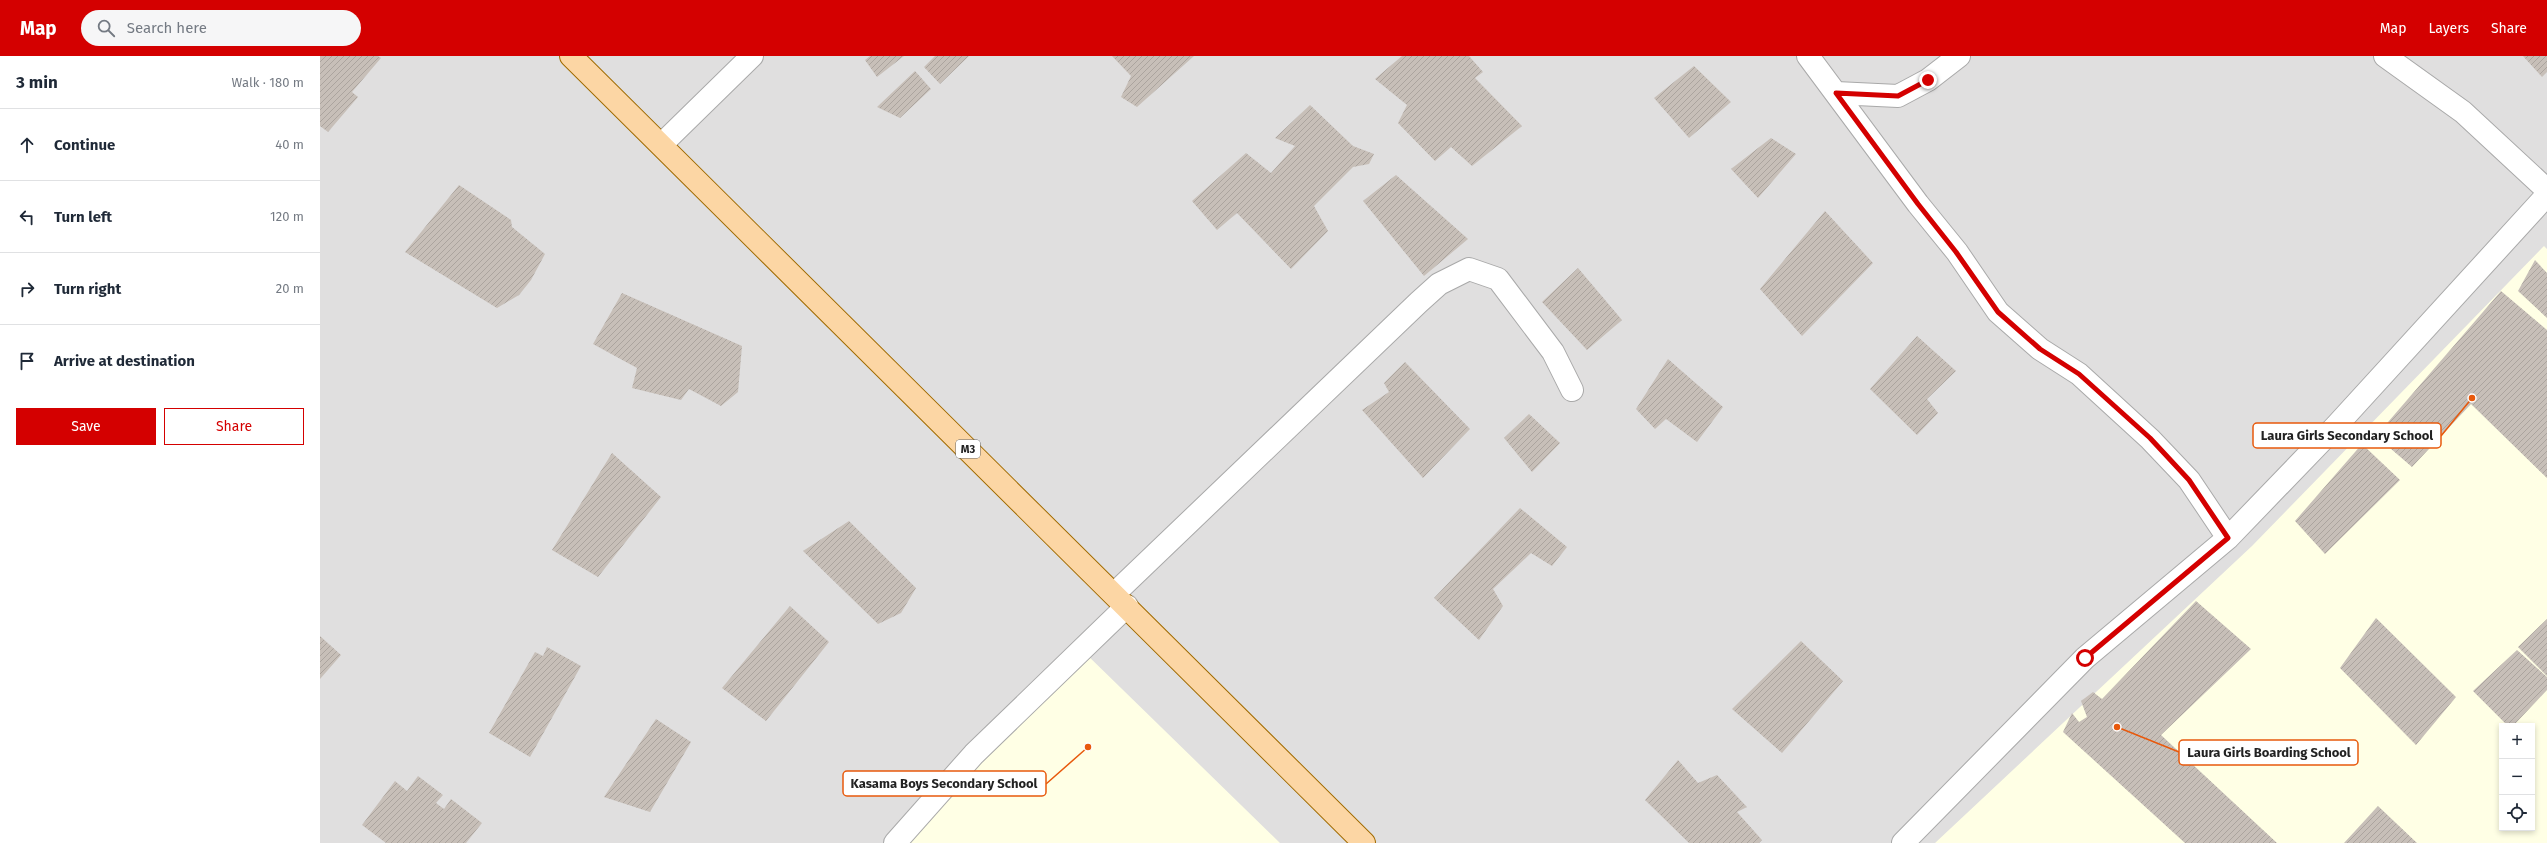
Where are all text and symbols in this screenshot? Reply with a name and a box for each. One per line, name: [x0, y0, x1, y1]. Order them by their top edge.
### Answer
search box: [81, 10, 361, 46]
text: Map: [20, 17, 57, 40]
icon: search: [95, 17, 117, 39]
text: Search here: [127, 19, 207, 37]
text: Map: [2380, 20, 2406, 37]
text: Layers: [2428, 20, 2469, 37]
text: Share: [2491, 20, 2527, 37]
route end: [1919, 71, 1937, 89]
text: 3 min: [16, 72, 58, 93]
text: Walk · 180 m: [232, 75, 304, 90]
icon: ahead: [16, 134, 38, 156]
text: Continue: [54, 136, 115, 154]
text: 40 m: [275, 137, 304, 152]
icon: left: [16, 206, 38, 228]
text: Turn left: [54, 208, 112, 226]
text: 120 m: [270, 209, 304, 224]
icon: right: [16, 278, 38, 300]
text: Turn right: [54, 280, 121, 298]
text: 20 m: [276, 281, 304, 296]
icon: arrive: [16, 350, 38, 372]
text: Arrive at destination: [54, 352, 195, 370]
button: Save: [16, 408, 156, 445]
button: Share: [164, 408, 304, 445]
callout: Laura Girls Secondary School: [2253, 423, 2441, 448]
text: Laura Girls Secondary School: [2261, 428, 2433, 443]
road number: M3: [956, 440, 980, 458]
route start: [2076, 649, 2094, 667]
map controls: [2499, 723, 2535, 831]
button: +: [2499, 723, 2535, 759]
callout: Laura Girls Boarding School: [2179, 740, 2358, 765]
text: Laura Girls Boarding School: [2187, 745, 2351, 760]
button: −: [2499, 759, 2535, 795]
callout: Kasama Boys Secondary School: [843, 771, 1046, 796]
text: Kasama Boys Secondary School: [851, 776, 1038, 791]
button: locate: [2499, 795, 2535, 831]

